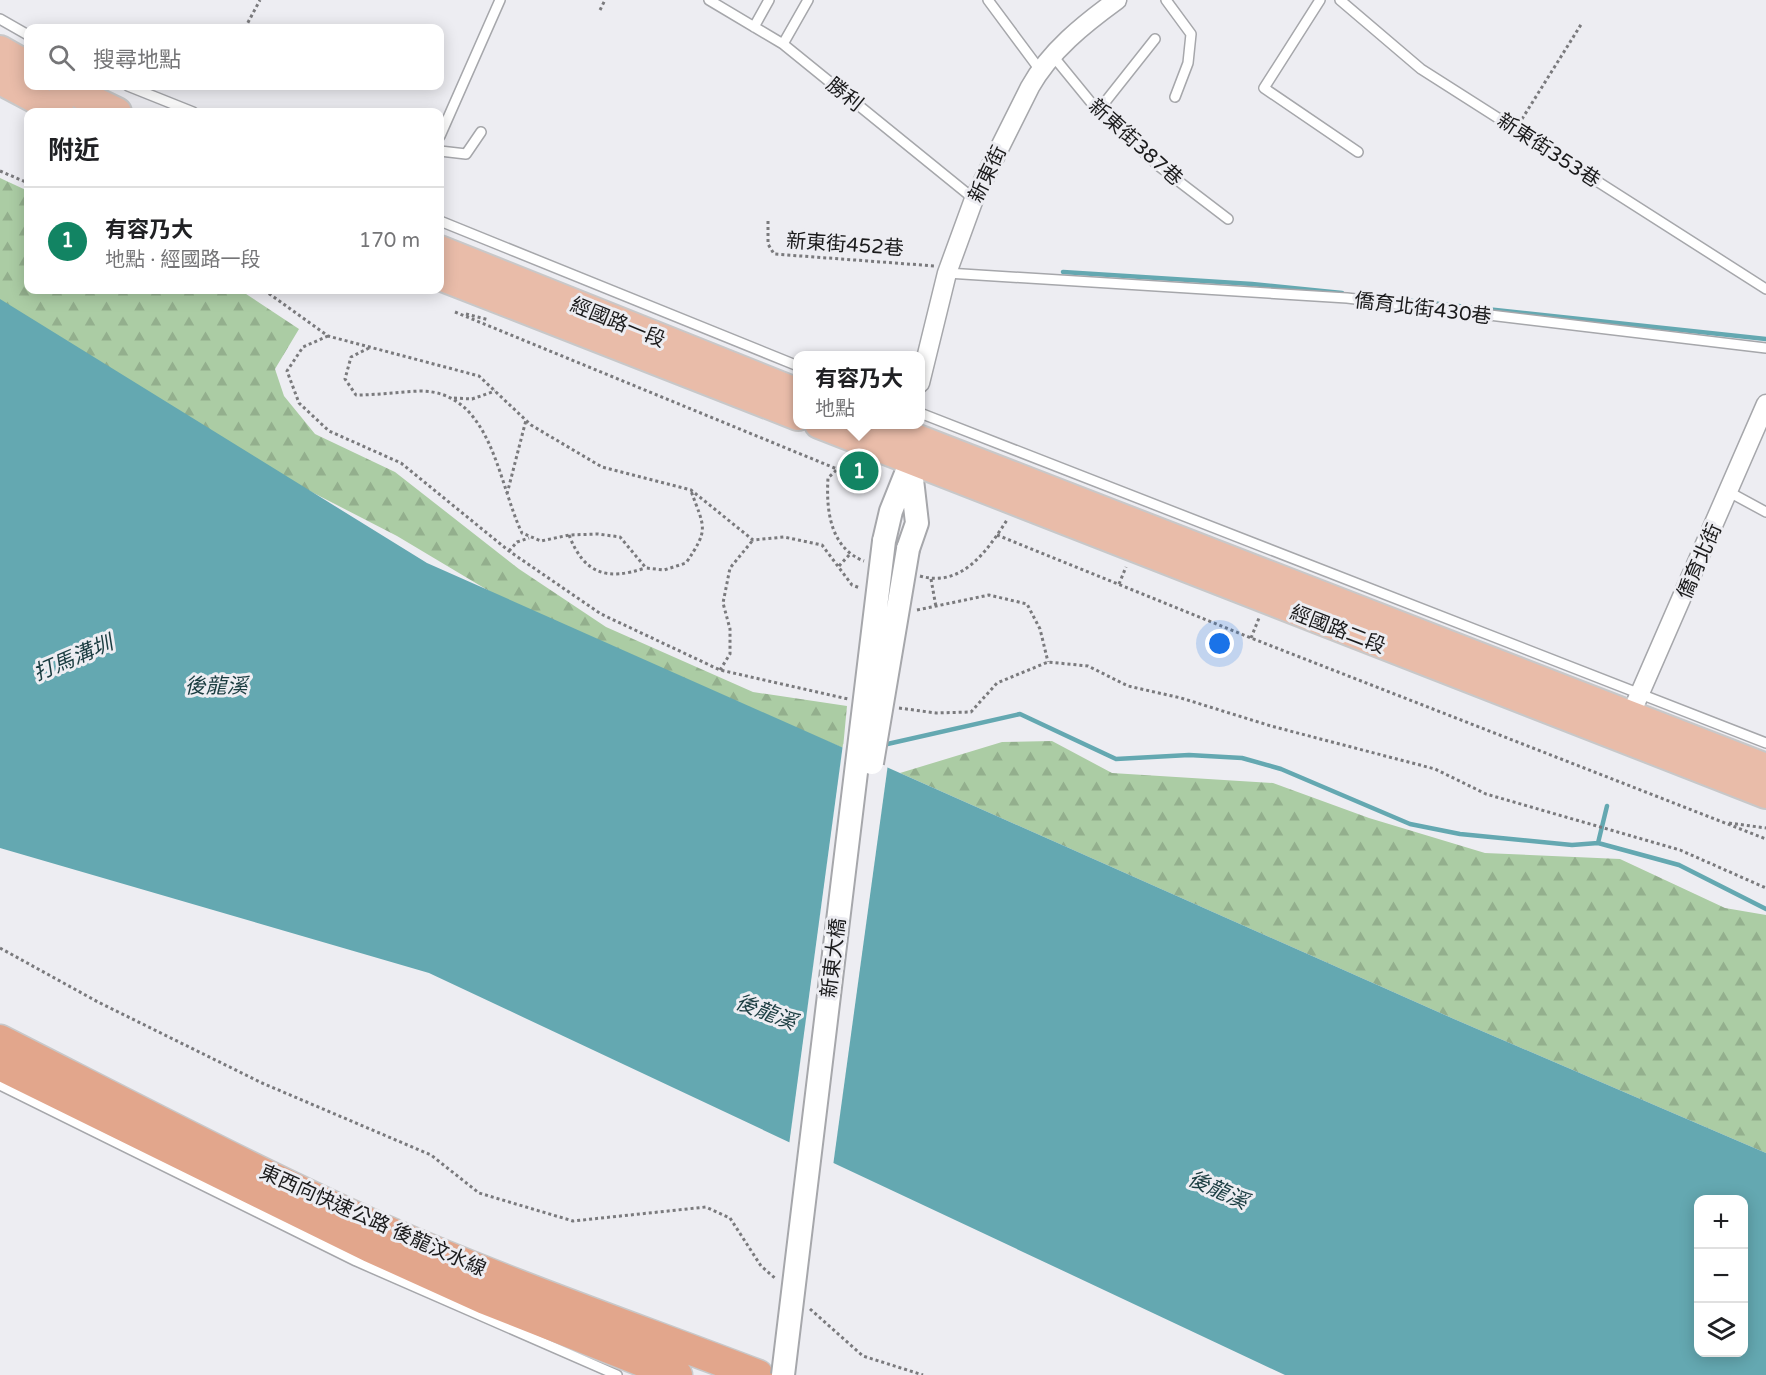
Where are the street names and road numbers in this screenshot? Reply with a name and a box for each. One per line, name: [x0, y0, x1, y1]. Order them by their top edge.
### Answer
street label: 勝利: [821, 73, 867, 117]
street label: 新東街387巷: [1084, 94, 1187, 191]
street label: 新東街353巷: [1493, 109, 1604, 193]
street label: 新東街: [964, 142, 1012, 207]
street label: 新東街452巷: [785, 229, 904, 261]
street label: 僑育北街430巷: [1353, 289, 1493, 329]
street label: 經國路一段: [567, 293, 668, 353]
street label: 僑育北街: [1673, 520, 1727, 603]
street label: 經國路二段: [1287, 601, 1389, 659]
street label: 新東大橋: [817, 917, 851, 999]
street label: 東西向快速公路 後龍汶水線: [256, 1160, 489, 1282]

